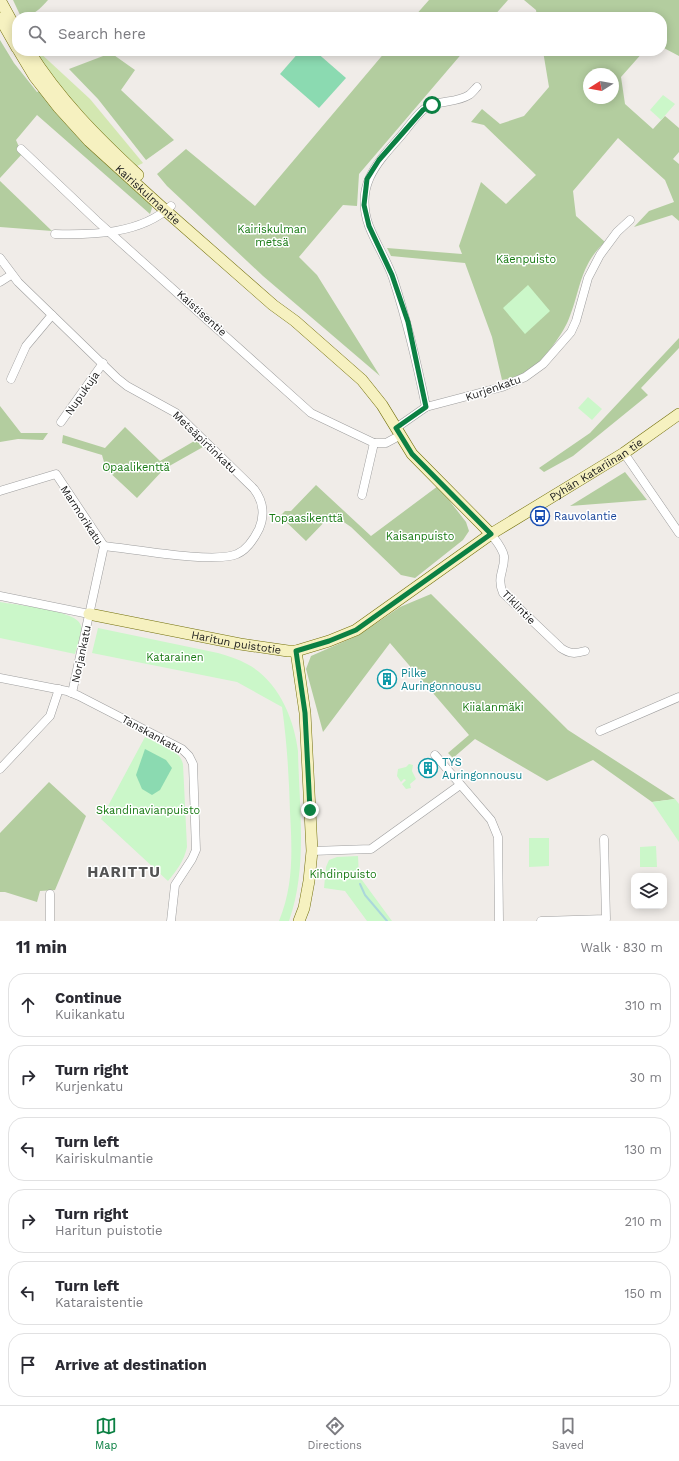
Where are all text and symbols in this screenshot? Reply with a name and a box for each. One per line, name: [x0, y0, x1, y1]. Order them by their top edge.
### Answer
search box: [12, 12, 667, 56]
icon: search: [26, 23, 48, 45]
text: Search here: [58, 25, 146, 43]
north arrow: [583, 68, 619, 104]
route start: [423, 96, 441, 114]
street label: Kairiskulmantie: [112, 162, 183, 228]
park label: Kairiskulman metsä: [237, 223, 307, 249]
park label: Käenpuisto: [496, 253, 556, 266]
street label: Kaistisentie: [174, 288, 229, 339]
street label: Nupukuja: [63, 369, 102, 418]
street label: Kurjenkatu: [464, 373, 523, 404]
street label: Metsäpirtinkatu: [170, 409, 239, 476]
street label: Pyhän Katariinan tie: [547, 436, 645, 504]
park label: Opaalikenttä: [102, 461, 170, 474]
street label: Marmorikatu: [58, 483, 106, 547]
bus stop icon: Rauvolantie: [529, 505, 551, 527]
place label: Rauvolantie: [554, 510, 617, 523]
park label: Topaasikenttä: [269, 512, 343, 525]
park label: Kaisanpuisto: [386, 530, 454, 543]
street label: Tiklintie: [499, 588, 538, 627]
street label: Norjankatu: [69, 624, 94, 684]
street label: Haritun puistotie: [190, 628, 282, 657]
park label: Katarainen: [146, 651, 204, 664]
place label: Pilke Auringonnousu: [401, 667, 481, 693]
building icon: Pilke Auringonnousu: [376, 668, 398, 690]
park label: Kiialanmäki: [462, 701, 524, 714]
street label: Tanskankatu: [119, 712, 184, 756]
place label: TYS Auringonnousu: [442, 756, 522, 782]
building icon: TYS Auringonnousu: [417, 757, 439, 779]
route end: [301, 801, 319, 819]
park label: Skandinavianpuisto: [96, 804, 200, 817]
district label: HARITTU: [87, 863, 161, 881]
park label: Kihdinpuisto: [309, 868, 377, 881]
map controls: [631, 873, 667, 909]
button: layers: [631, 873, 667, 909]
text: 11 min: [16, 937, 67, 957]
text: Walk · 830 m: [581, 940, 663, 955]
text: Continue: [55, 989, 122, 1007]
icon: ahead: [17, 994, 39, 1016]
text: 310 m: [624, 998, 662, 1013]
text: Kuikankatu: [55, 1007, 125, 1022]
text: Turn right: [55, 1061, 128, 1079]
icon: right: [17, 1066, 39, 1088]
text: 30 m: [630, 1070, 662, 1085]
text: Kurjenkatu: [55, 1079, 123, 1094]
text: Turn left: [55, 1133, 119, 1151]
icon: left: [17, 1138, 39, 1160]
text: 130 m: [624, 1142, 662, 1157]
text: Kairiskulmantie: [55, 1151, 153, 1166]
text: Turn right: [55, 1205, 128, 1223]
icon: right: [17, 1210, 39, 1232]
text: 210 m: [624, 1214, 662, 1229]
text: Haritun puistotie: [55, 1223, 163, 1238]
text: Turn left: [55, 1277, 119, 1295]
icon: left: [17, 1282, 39, 1304]
text: 150 m: [624, 1286, 662, 1301]
text: Kataraistentie: [55, 1295, 143, 1310]
icon: arrive: [17, 1354, 39, 1376]
text: Arrive at destination: [55, 1356, 207, 1374]
tab: Map: [95, 1415, 117, 1452]
tab: Directions: [308, 1415, 362, 1452]
tab: Saved: [552, 1415, 584, 1452]

